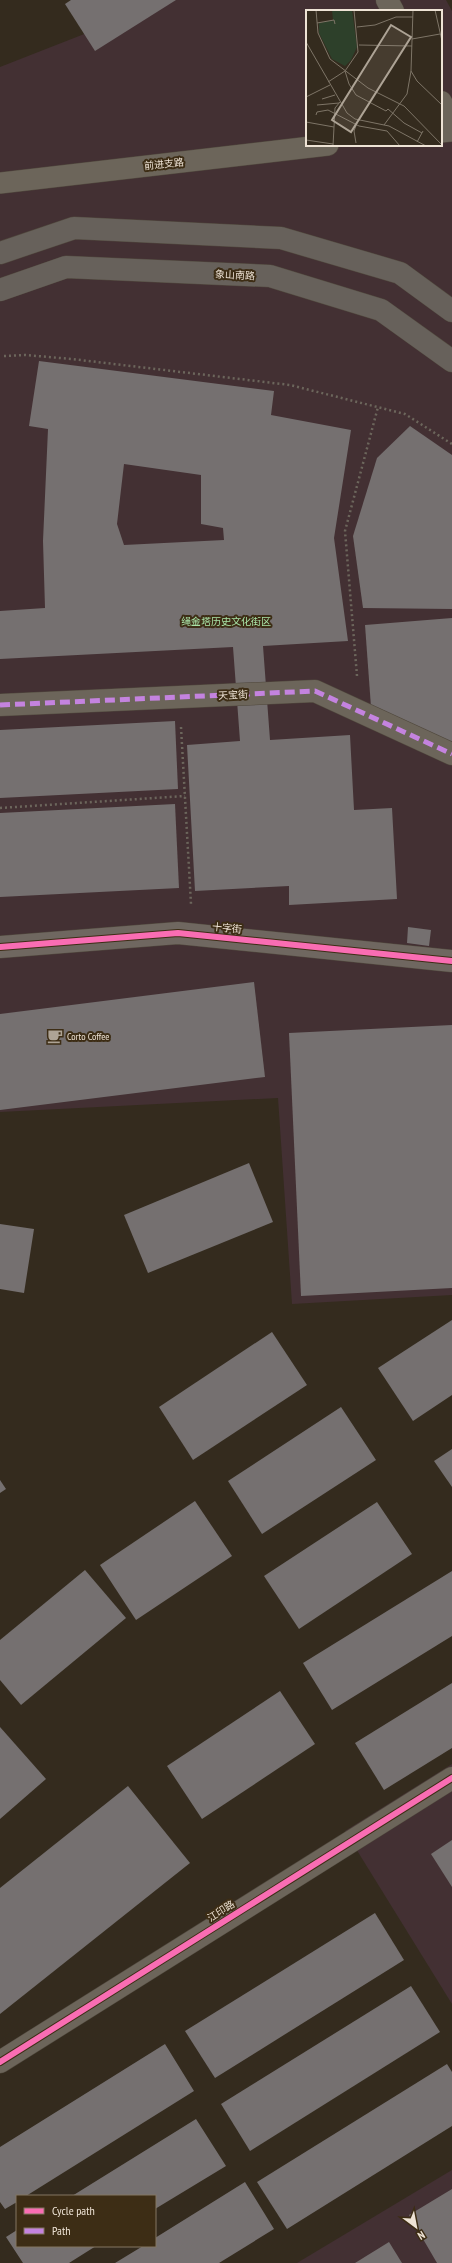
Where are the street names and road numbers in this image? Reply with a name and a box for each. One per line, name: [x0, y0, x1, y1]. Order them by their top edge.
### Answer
street label: 前进支路: [143, 155, 185, 173]
street label: 象山南路: [215, 267, 255, 283]
street label: 天宝街: [218, 688, 248, 702]
street label: 十字街: [211, 920, 243, 936]
street label: 江印路: [205, 1898, 237, 1924]

